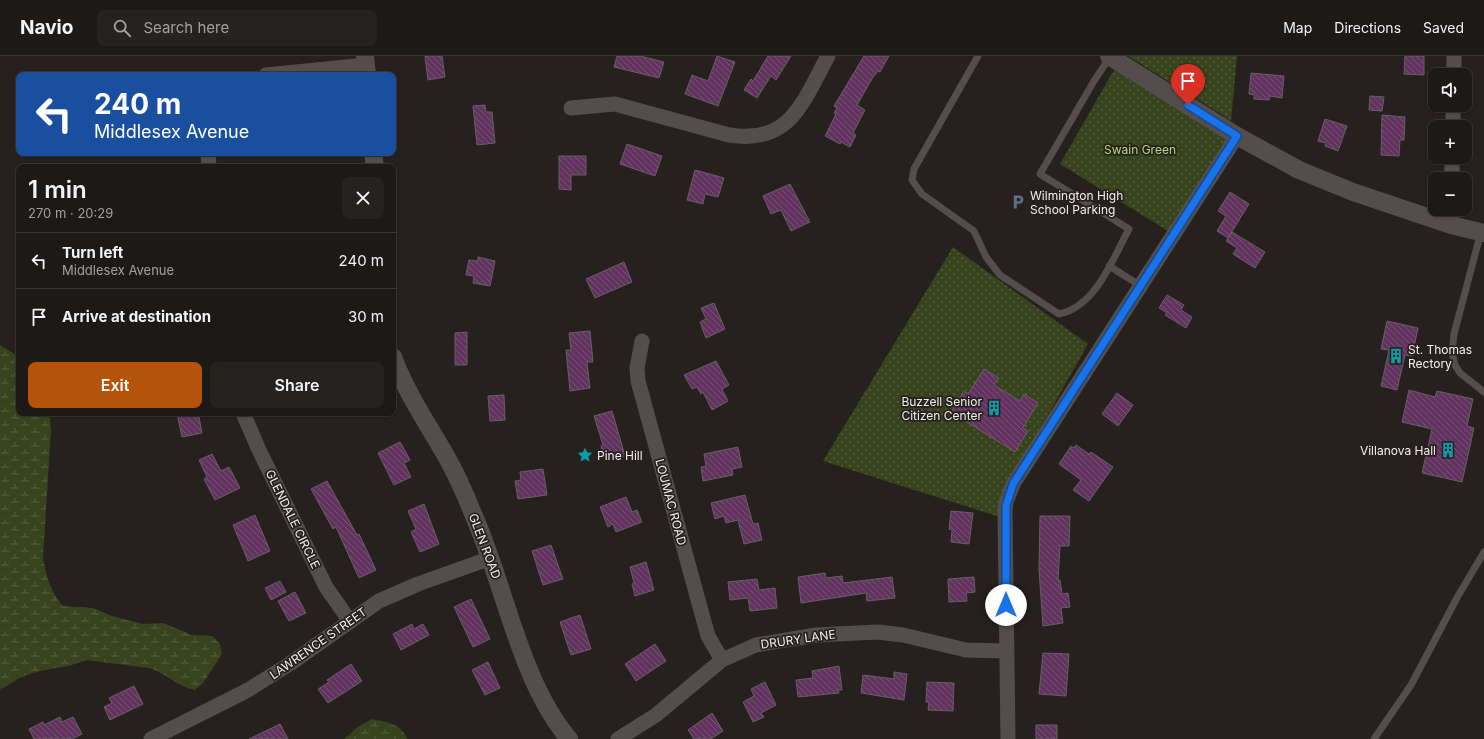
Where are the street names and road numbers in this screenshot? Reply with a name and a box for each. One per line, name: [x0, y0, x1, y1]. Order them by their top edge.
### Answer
street label: LOUMAC ROAD: [652, 457, 690, 547]
street label: GLENDALE CIRCLE: [263, 467, 323, 571]
street label: GLEN ROAD: [466, 511, 504, 581]
street label: LAWRENCE STREET: [267, 604, 370, 682]
street label: DRURY LANE: [760, 626, 836, 652]

